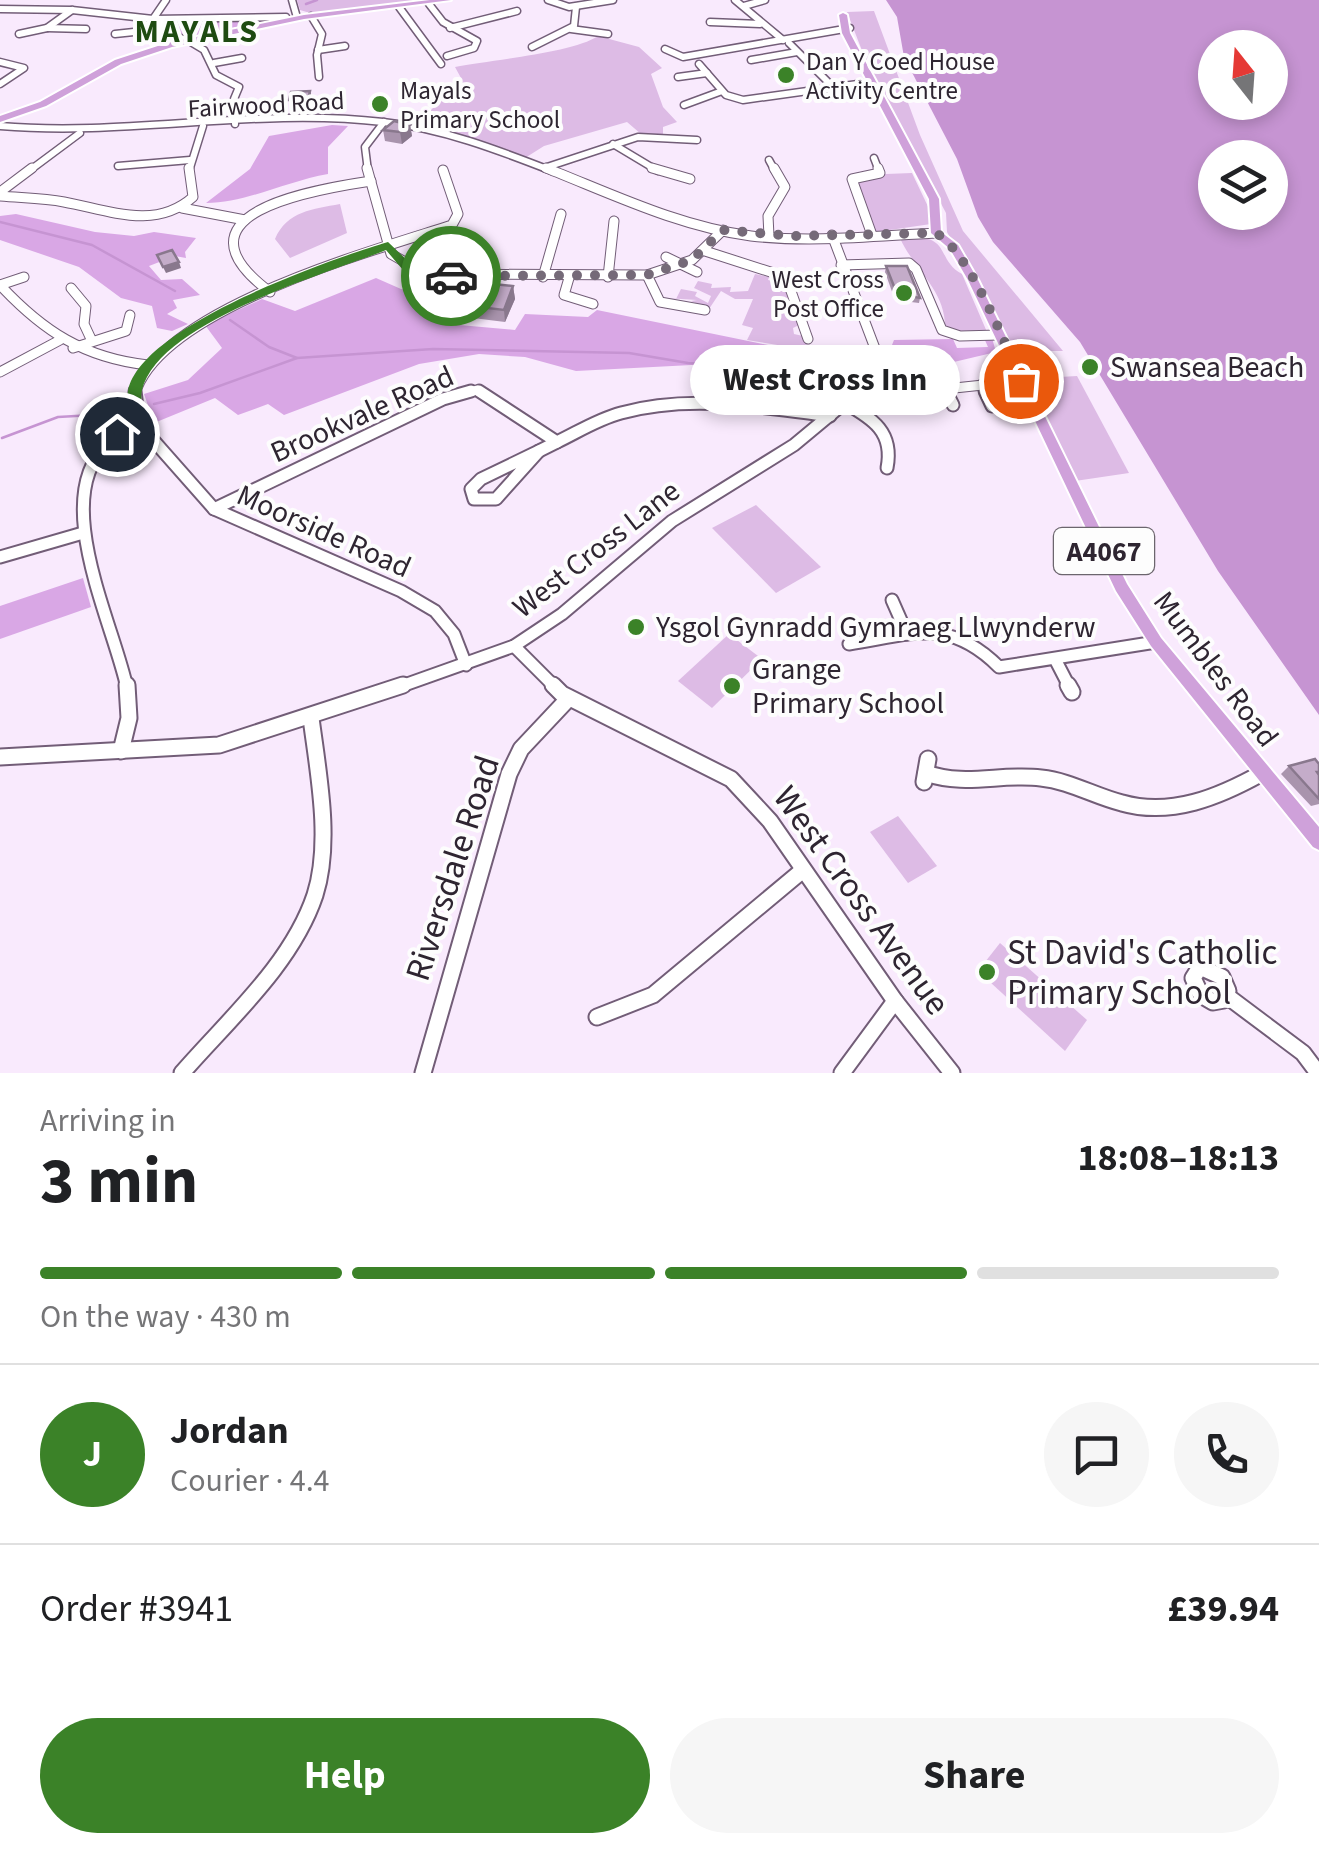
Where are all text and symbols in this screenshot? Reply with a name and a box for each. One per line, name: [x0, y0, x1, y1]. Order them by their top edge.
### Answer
district label: MAYALS: [134, 9, 260, 55]
north arrow: [1198, 30, 1288, 120]
map controls: [1198, 30, 1288, 230]
place label: Dan Y Coed House Activity Centre: [806, 44, 995, 109]
marker: Dan Y Coed House Activity Centre: [775, 64, 797, 86]
place label: Mayals Primary School: [400, 73, 560, 138]
street label: Fairwood Road: [187, 83, 345, 127]
marker: Mayals Primary School: [369, 93, 391, 115]
button: layers: [1198, 140, 1288, 230]
courier: [401, 226, 501, 326]
icon: car: [424, 249, 479, 304]
place label: West Cross Post Office: [771, 262, 884, 327]
marker: West Cross Post Office: [893, 282, 915, 304]
pin: [979, 339, 1064, 424]
callout: West Cross Inn: [691, 346, 961, 416]
place label: Swansea Beach: [1110, 346, 1304, 389]
icon: bag: [994, 354, 1049, 409]
street label: Brookvale Road: [264, 355, 461, 474]
marker: Swansea Beach: [1079, 356, 1101, 378]
text: West Cross Inn: [723, 357, 927, 403]
pin: [75, 392, 160, 477]
icon: home: [90, 407, 145, 462]
street label: West Cross Lane: [503, 470, 689, 629]
street label: Moorside Road: [230, 474, 418, 589]
road number: A4067: [1054, 528, 1154, 574]
street label: Mumbles Road: [1143, 582, 1288, 756]
place label: Ysgol Gynradd Gymraeg Llwynderw: [655, 606, 1096, 649]
marker: Ysgol Gynradd Gymraeg Llwynderw: [625, 616, 647, 638]
place label: Grange Primary School: [752, 648, 944, 725]
marker: Grange Primary School: [721, 675, 743, 697]
street label: Riversdale Road: [393, 749, 513, 987]
street label: West Cross Avenue: [761, 776, 962, 1026]
place label: St David's Catholic Primary School: [1007, 928, 1277, 1018]
marker: St David's Catholic Primary School: [976, 961, 998, 983]
text: Arriving in: [40, 1098, 176, 1144]
text: 18:08–18:13: [1077, 1131, 1279, 1185]
text: 3 min: [40, 1135, 198, 1228]
text: On the way · 430 m: [40, 1294, 291, 1340]
button: chat: [1044, 1402, 1149, 1507]
button: phone: [1174, 1402, 1279, 1507]
text: Jordan: [170, 1404, 289, 1458]
text: J: [83, 1427, 102, 1481]
text: Courier · 4.4: [170, 1458, 330, 1504]
text: Order #3941: [40, 1582, 233, 1636]
text: £39.94: [1167, 1582, 1279, 1636]
button: Help: [40, 1718, 650, 1833]
button: Share: [670, 1718, 1279, 1833]

